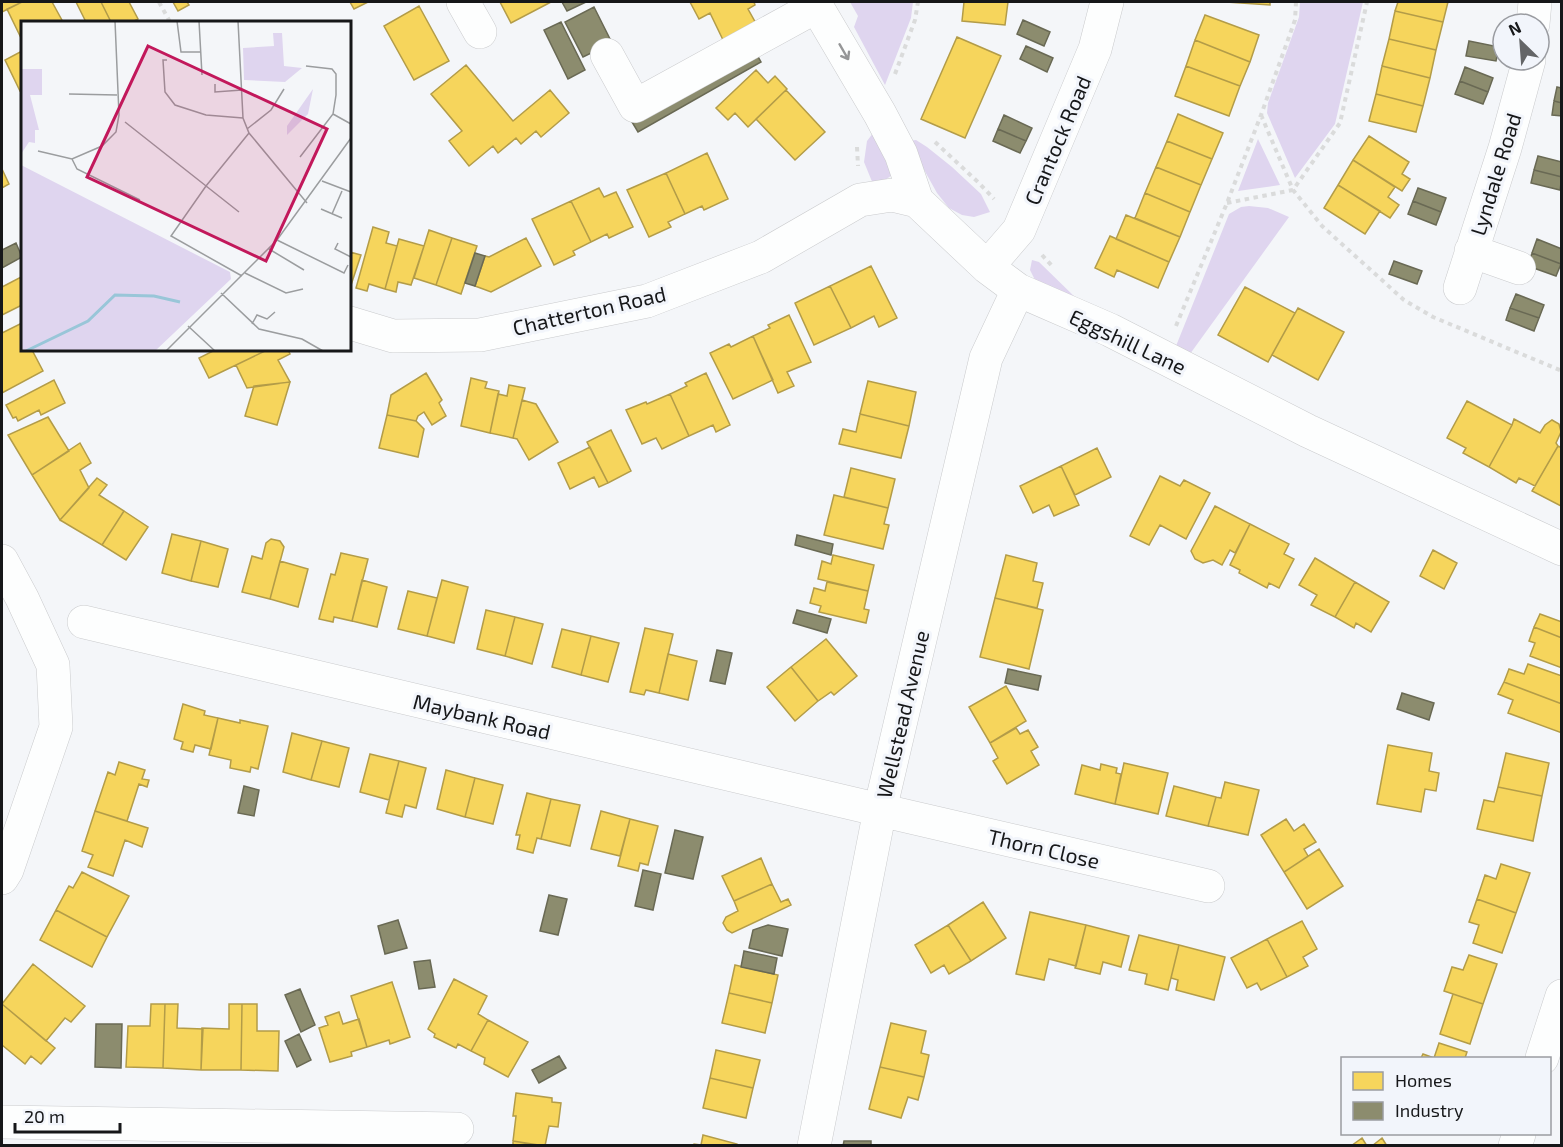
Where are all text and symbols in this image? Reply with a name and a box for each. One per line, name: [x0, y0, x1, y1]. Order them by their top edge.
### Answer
north arrow: [1491, 12, 1551, 72]
text: N: [1505, 17, 1524, 39]
inset map: [21, 21, 351, 351]
one-way arrow: [838, 43, 850, 60]
street label: Crantock Road: [1019, 72, 1095, 208]
street label: Lyndale Road: [1465, 110, 1525, 238]
street label: Chatterton Road: [510, 280, 668, 340]
street label: Eggshill Lane: [1066, 303, 1190, 379]
street label: Wellstead Avenue: [871, 628, 933, 800]
street label: Maybank Road: [411, 688, 553, 744]
street label: Thorn Close: [986, 823, 1102, 873]
legend: [1341, 1057, 1551, 1135]
text: Homes: [1395, 1069, 1452, 1091]
scale bar: [15, 1096, 120, 1134]
text: Industry: [1395, 1099, 1464, 1121]
text: 20 m: [24, 1105, 65, 1127]

